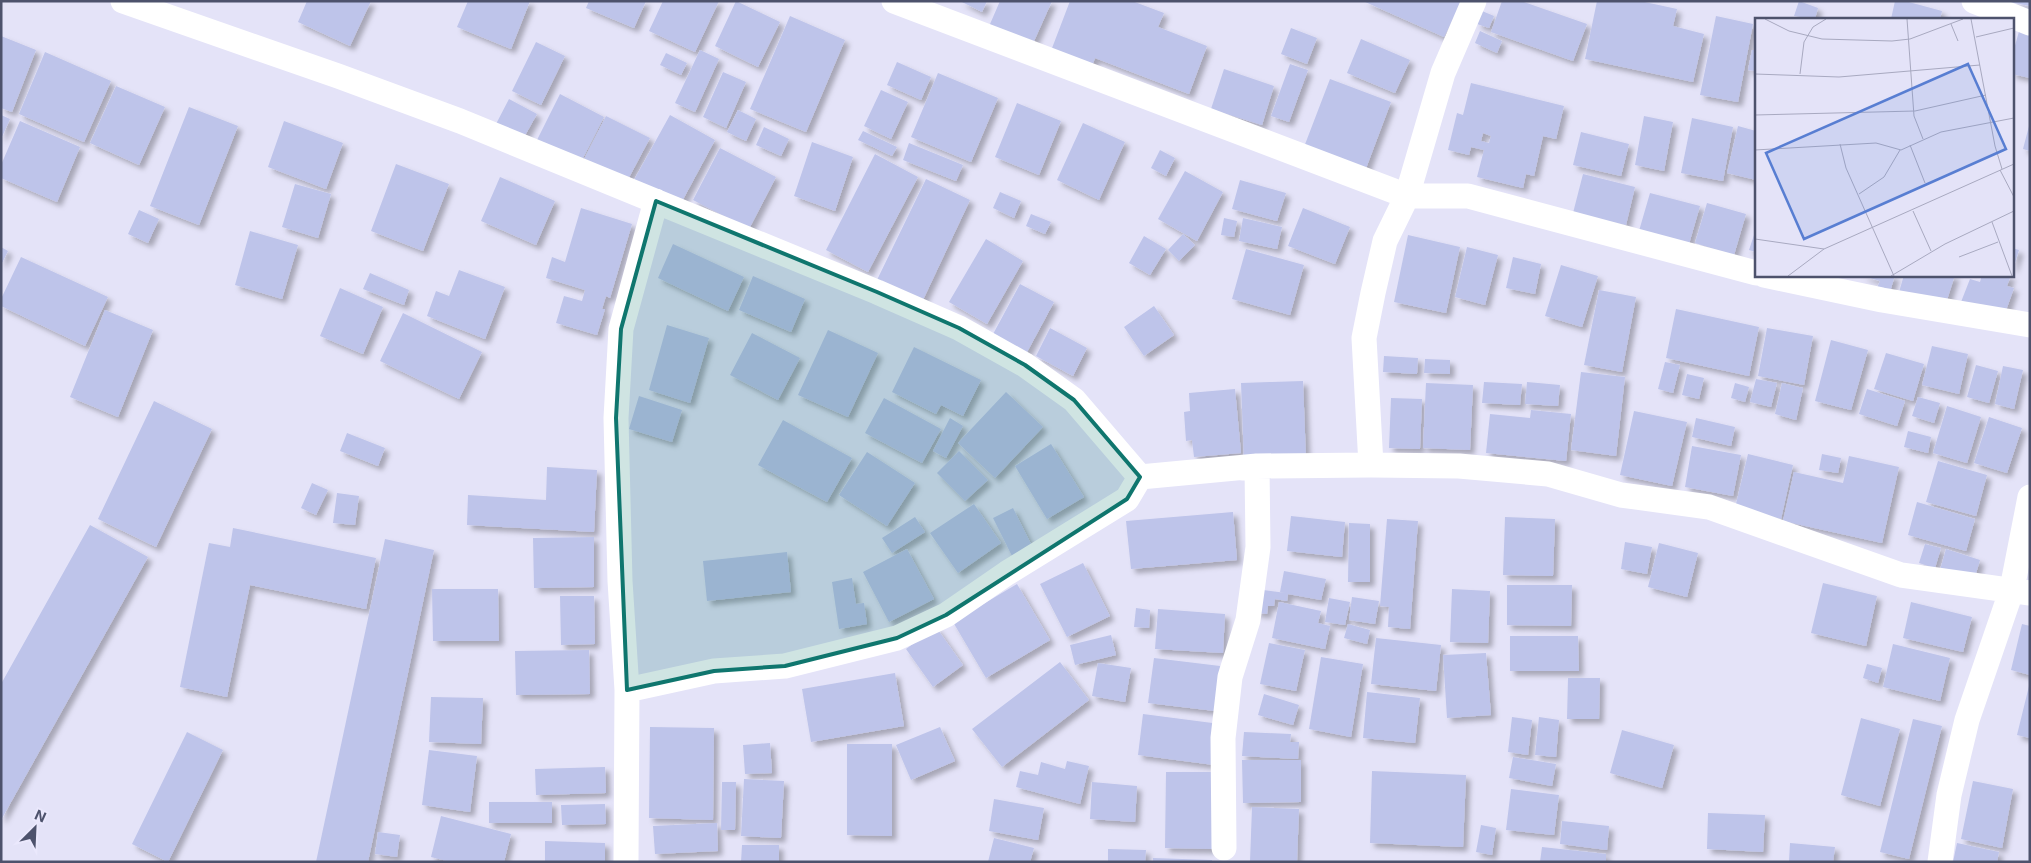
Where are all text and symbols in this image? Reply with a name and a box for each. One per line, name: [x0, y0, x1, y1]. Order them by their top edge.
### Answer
inset map: [1755, 18, 2014, 276]
north arrow: [10, 803, 60, 853]
text: N: [32, 806, 49, 826]

